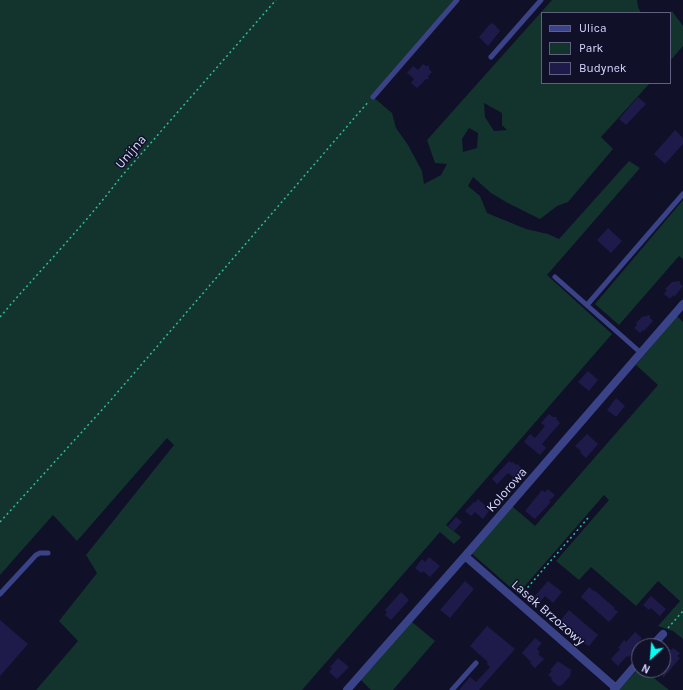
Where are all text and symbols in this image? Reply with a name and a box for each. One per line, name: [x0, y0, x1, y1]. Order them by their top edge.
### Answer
legend: [541, 12, 671, 84]
text: Ulica: [579, 21, 607, 35]
text: Park: [579, 41, 603, 55]
text: Budynek: [579, 61, 627, 75]
street label: Unijna: [112, 132, 150, 172]
street label: Kolorowa: [483, 464, 531, 516]
street label: Lasek Brzozowy: [508, 577, 588, 649]
north arrow: [631, 638, 671, 678]
text: N: [640, 661, 652, 676]

